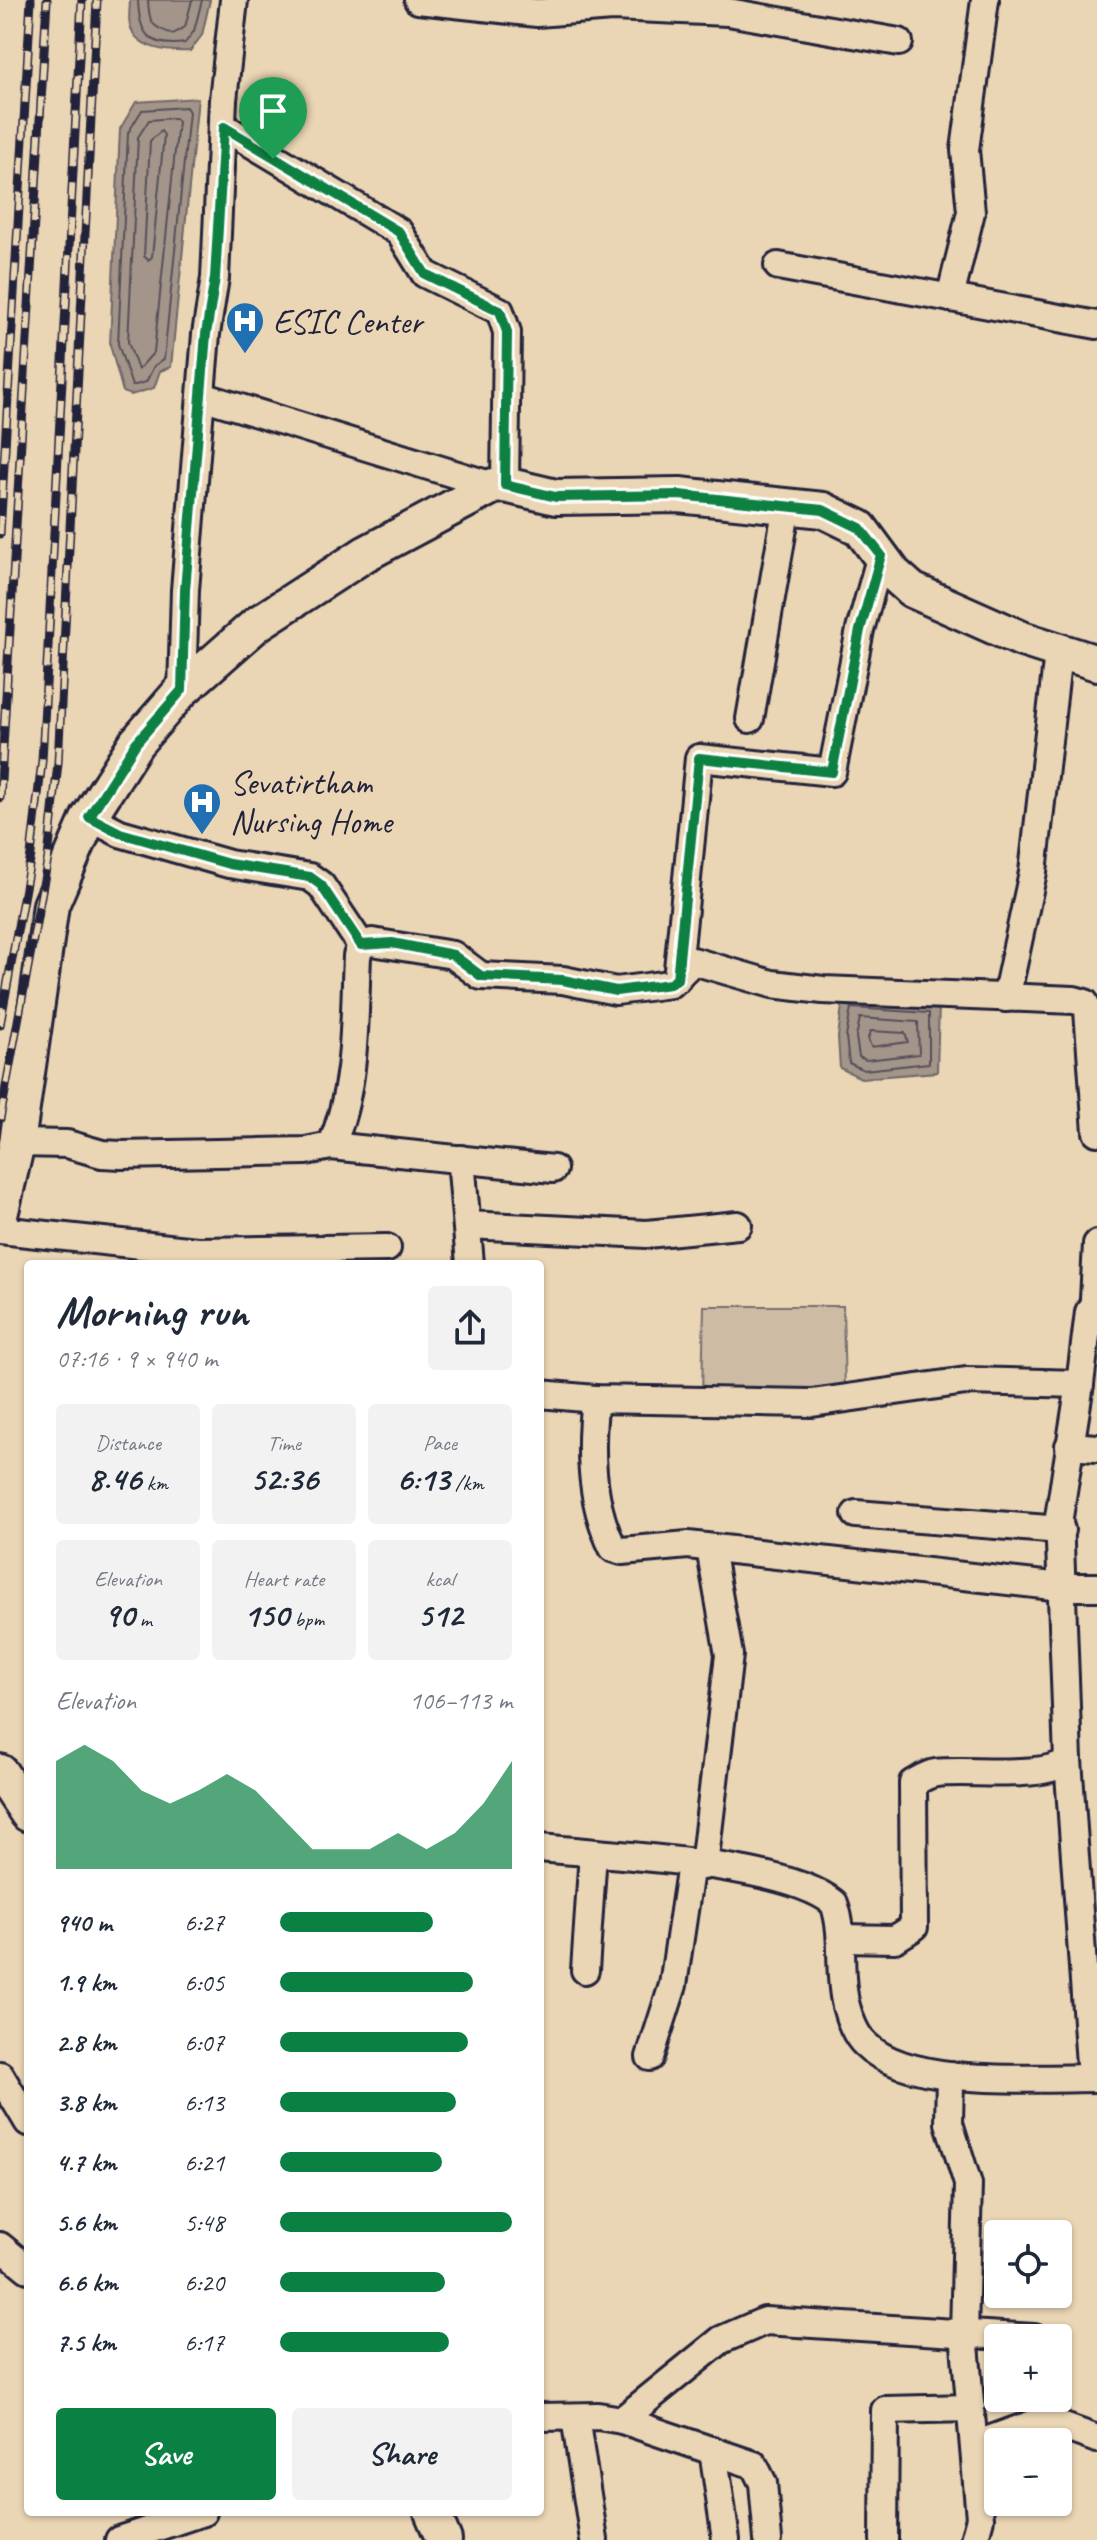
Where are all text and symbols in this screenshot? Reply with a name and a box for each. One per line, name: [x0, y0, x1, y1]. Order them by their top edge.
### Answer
pin: [239, 77, 307, 159]
icon: arrive: [251, 89, 295, 133]
hospital icon: ESIC Center: [224, 300, 266, 355]
place label: ESIC Center: [273, 300, 425, 343]
place label: Sevatirtham Nursing Home: [230, 761, 395, 843]
hospital icon: Sevatirtham Nursing Home: [181, 781, 223, 836]
text: Morning run: [56, 1284, 248, 1339]
button: share: [428, 1286, 512, 1370]
text: 07:16 · 9 × 940 m: [56, 1342, 217, 1375]
text: Distance: [95, 1429, 161, 1457]
text: Time: [267, 1429, 301, 1457]
text: Pace: [423, 1429, 457, 1457]
text: 8.46: [88, 1457, 141, 1500]
text: 52:36: [250, 1457, 318, 1500]
text: 6:13: [396, 1457, 450, 1500]
text: km: [141, 1469, 168, 1497]
text: /km: [450, 1469, 484, 1497]
text: Elevation: [94, 1565, 162, 1593]
text: Heart rate: [244, 1565, 324, 1593]
text: kcal: [425, 1565, 455, 1593]
text: 90: [104, 1593, 134, 1636]
text: 150: [244, 1593, 289, 1636]
text: 512: [417, 1593, 463, 1636]
text: m: [134, 1605, 152, 1633]
text: bpm: [289, 1605, 324, 1633]
text: Elevation: [56, 1684, 136, 1717]
text: 106–113 m: [409, 1684, 512, 1717]
text: 940 m: [56, 1906, 112, 1939]
text: 6:27: [184, 1906, 224, 1939]
text: 1.9 km: [56, 1966, 116, 1999]
text: 6:05: [184, 1966, 224, 1999]
text: 2.8 km: [56, 2026, 116, 2059]
text: 6:07: [184, 2026, 224, 2059]
text: 3.8 km: [56, 2086, 116, 2119]
text: 6:13: [184, 2086, 224, 2119]
text: 4.7 km: [56, 2146, 116, 2179]
text: 6:21: [184, 2146, 224, 2179]
text: 5.6 km: [56, 2206, 117, 2239]
text: 5:48: [184, 2206, 224, 2239]
map controls: [984, 2220, 1072, 2516]
button: locate: [984, 2220, 1072, 2308]
text: 6.6 km: [56, 2266, 118, 2299]
text: 6:20: [184, 2266, 224, 2299]
button: +: [984, 2324, 1072, 2412]
text: 7.5 km: [56, 2326, 116, 2359]
text: 6:17: [184, 2326, 224, 2359]
button: Save: [56, 2408, 276, 2500]
button: Share: [292, 2408, 512, 2500]
button: −: [984, 2428, 1072, 2516]

